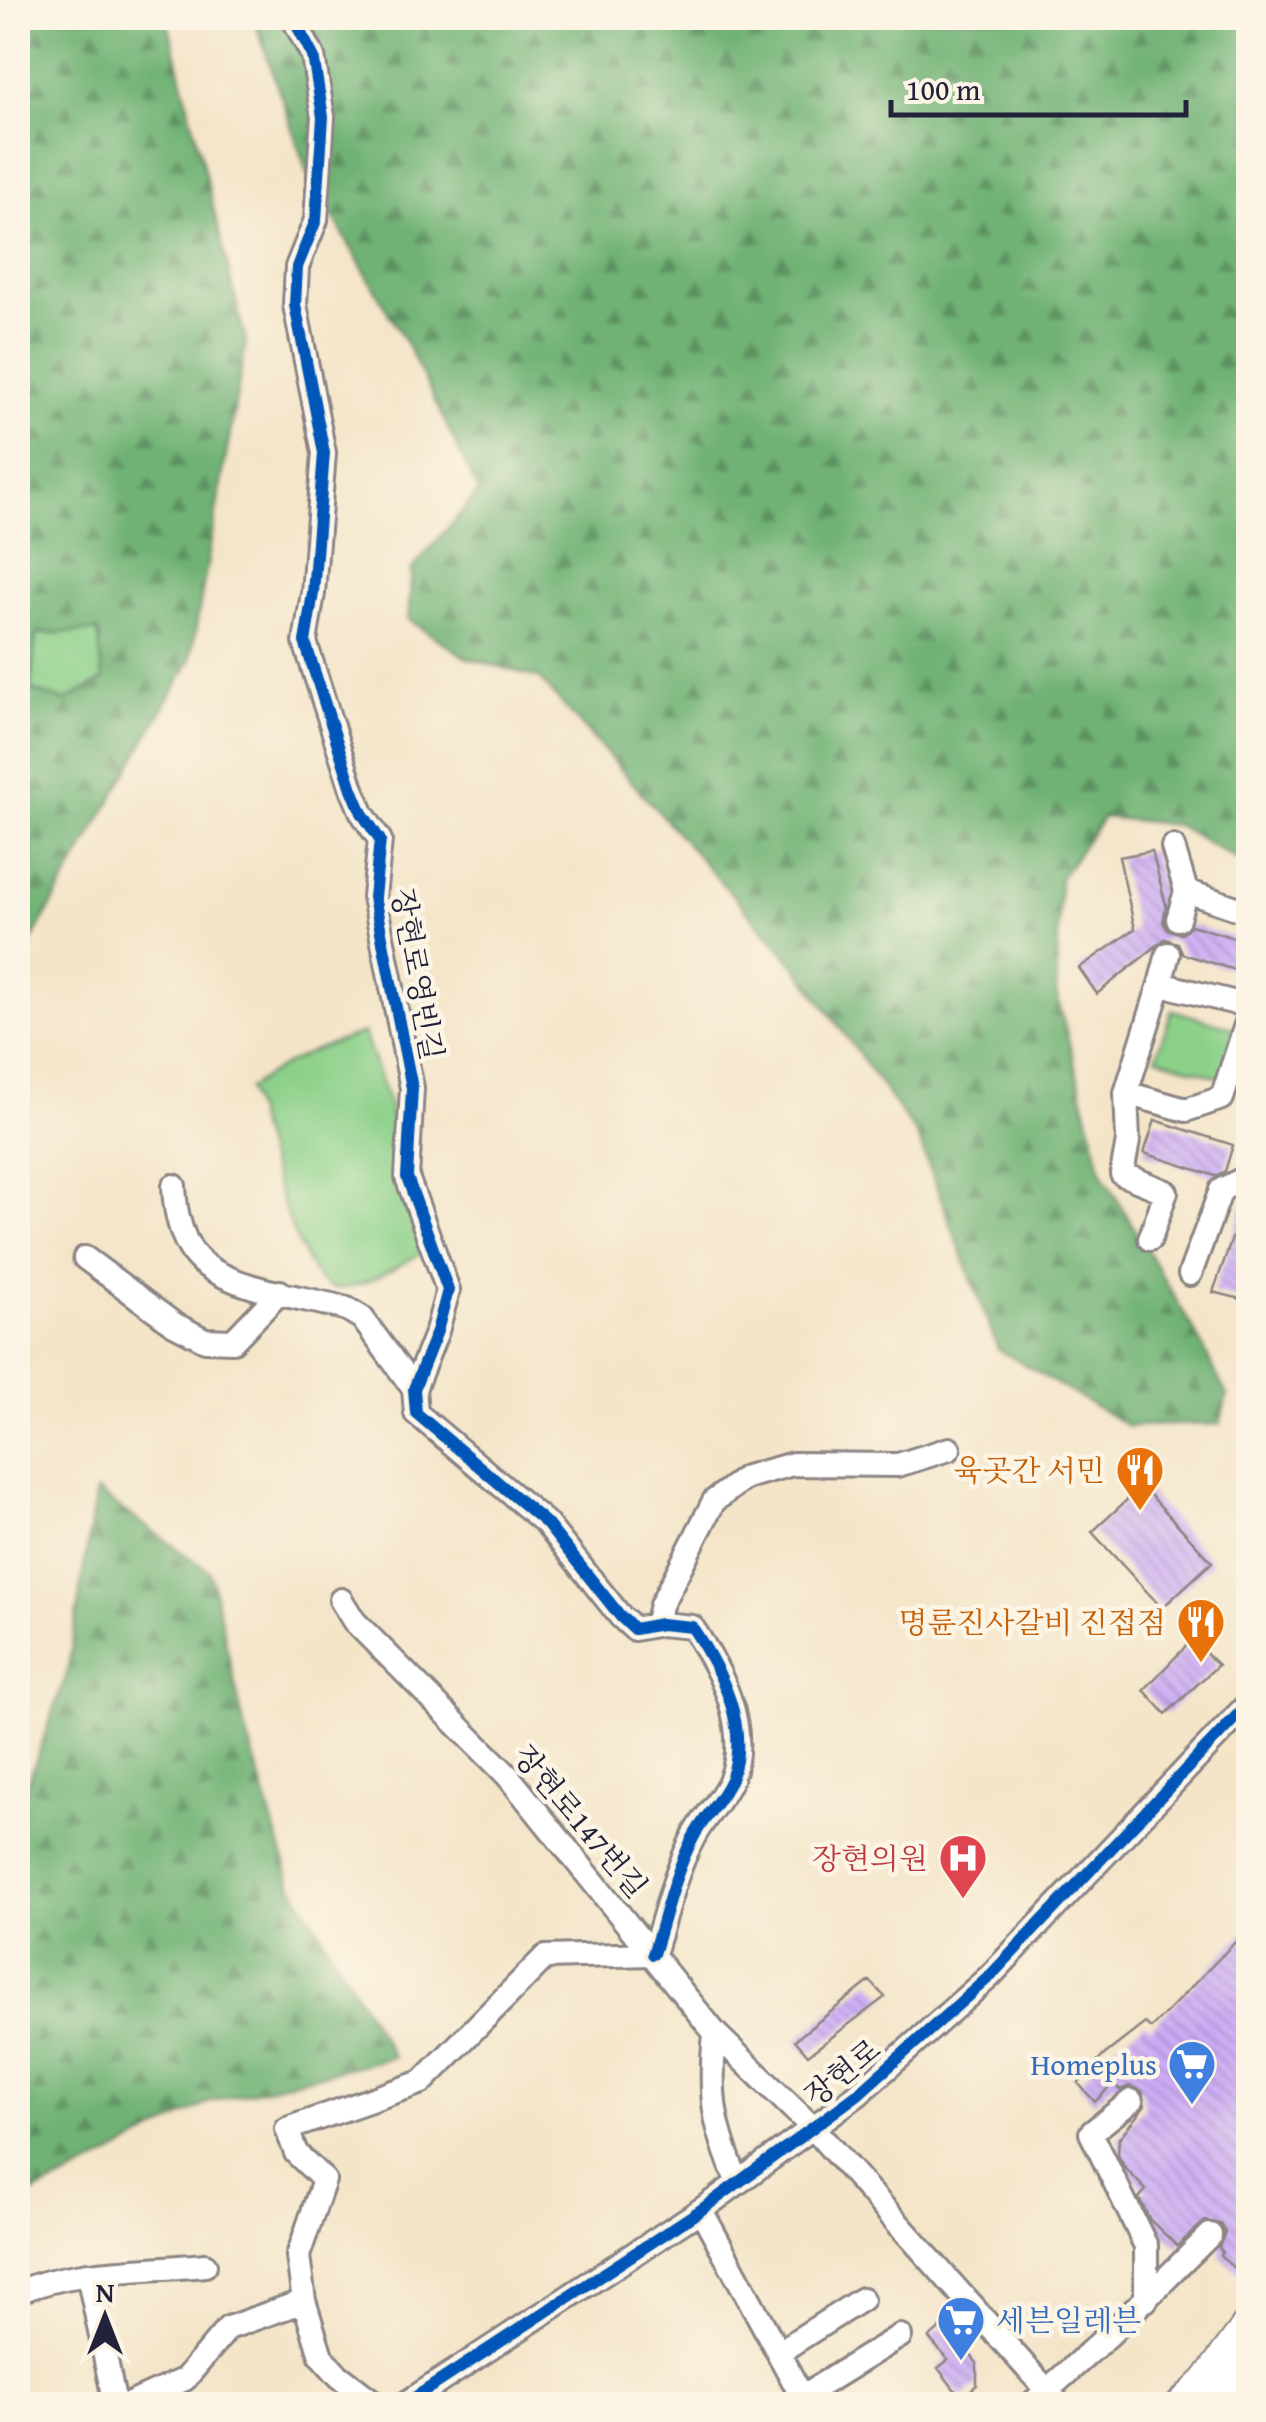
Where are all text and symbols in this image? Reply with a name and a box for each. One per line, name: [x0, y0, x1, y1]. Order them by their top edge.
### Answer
scale bar: [891, 55, 1186, 117]
text: 100 m: [906, 67, 981, 111]
street label: 장현로영빈길: [381, 885, 455, 1063]
restaurant icon: 육곳간 서민: [1114, 1444, 1166, 1512]
place label: 육곳간 서민: [953, 1448, 1105, 1492]
restaurant icon: 명륜진사갈비 진접점: [1175, 1596, 1227, 1664]
place label: 명륜진사갈비 진접점: [899, 1600, 1166, 1644]
street label: 장현로147번길: [504, 1735, 658, 1907]
hospital icon: 장현의원: [937, 1832, 989, 1900]
place label: 장현의원: [812, 1836, 928, 1880]
street label: 장현로: [794, 2028, 890, 2116]
supermarket icon: Homeplus: [1166, 2038, 1218, 2106]
place label: Homeplus: [1030, 2042, 1157, 2086]
north arrow: [55, 2267, 155, 2367]
text: N: [96, 2271, 115, 2312]
supermarket icon: 세븐일레븐: [935, 2294, 987, 2362]
place label: 세븐일레븐: [996, 2298, 1141, 2342]

